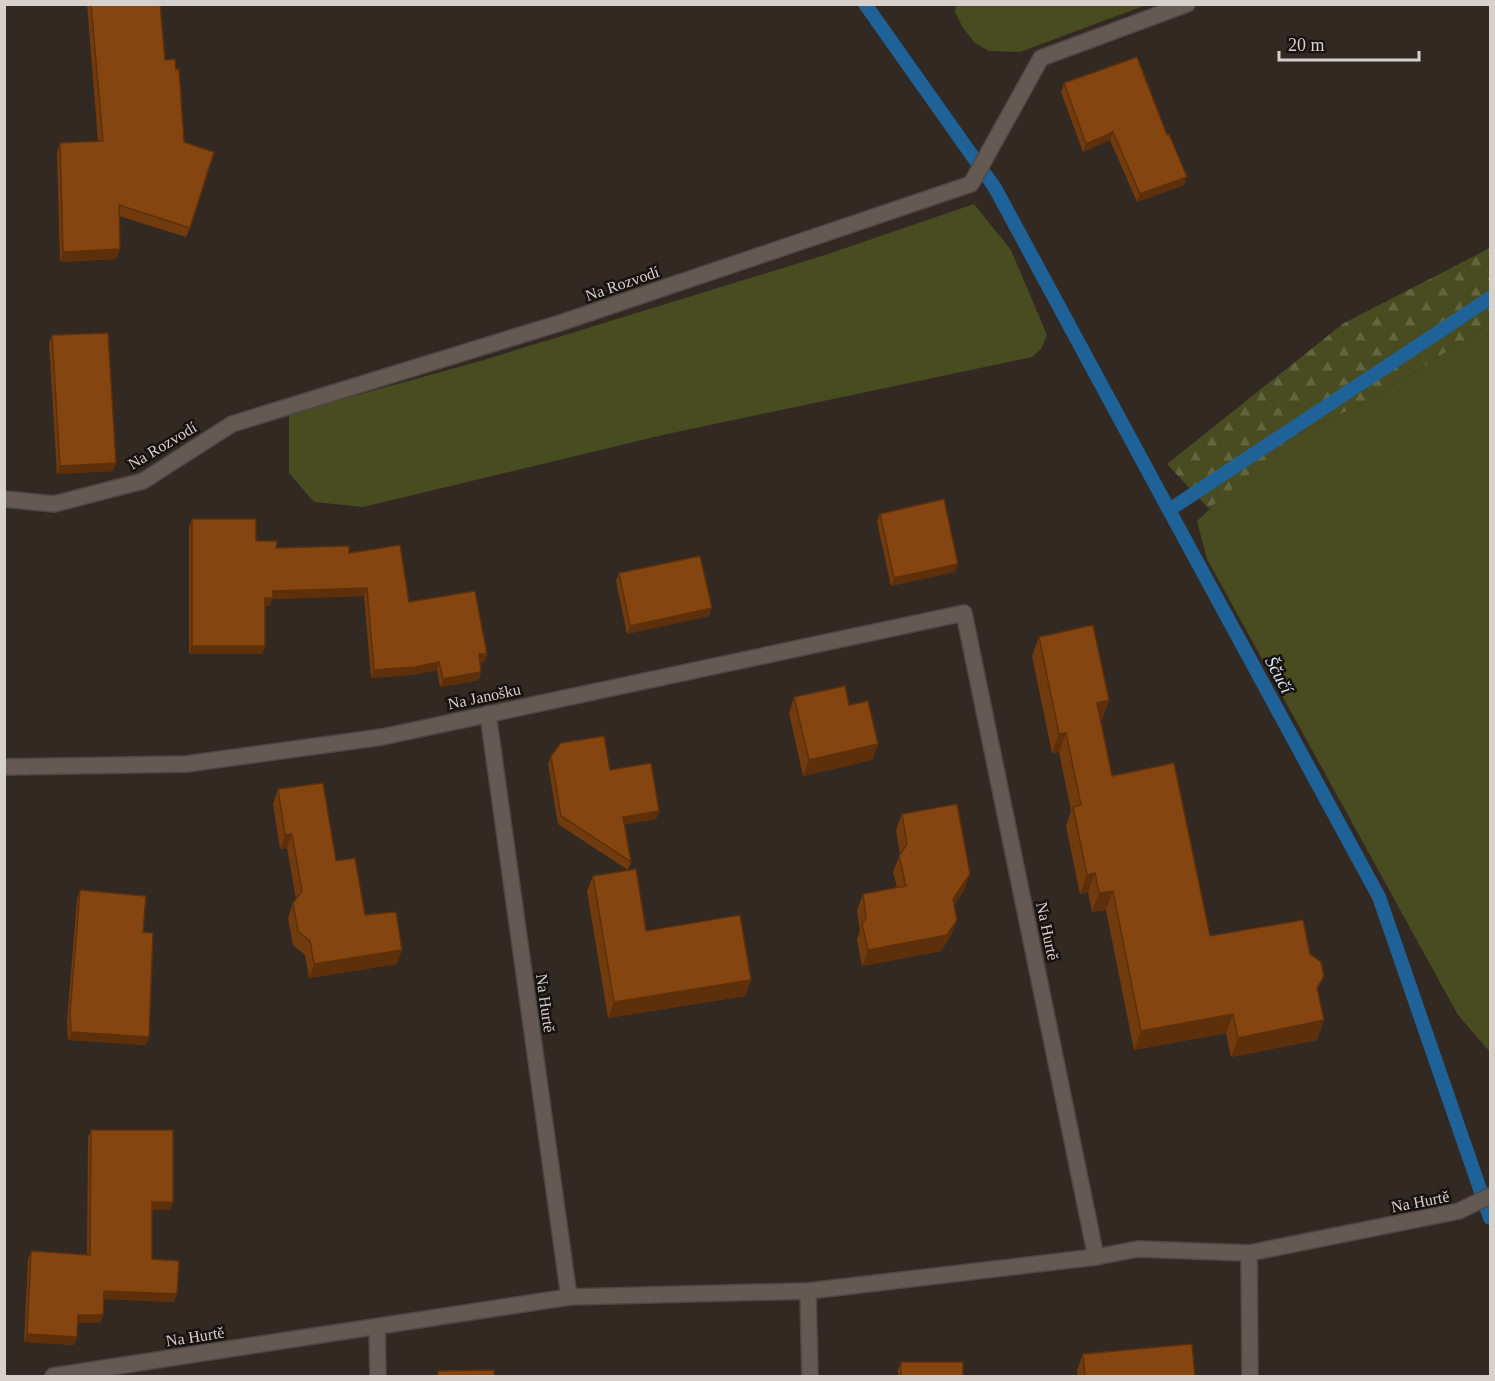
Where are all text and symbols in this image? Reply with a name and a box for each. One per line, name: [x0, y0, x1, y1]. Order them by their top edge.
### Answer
scale bar: [1279, 24, 1418, 62]
text: 20 m: [1288, 35, 1325, 55]
street label: Na Rozvodí: [583, 263, 662, 304]
street label: Na Rozvodí: [125, 418, 200, 473]
water label: Ščučí: [1261, 653, 1299, 699]
street label: Na Janošku: [446, 680, 522, 713]
street label: Na Hurtě: [1033, 900, 1062, 962]
street label: Na Hurtě: [533, 973, 558, 1034]
street label: Na Hurtě: [1389, 1188, 1451, 1215]
street label: Na Hurtě: [165, 1323, 226, 1350]

